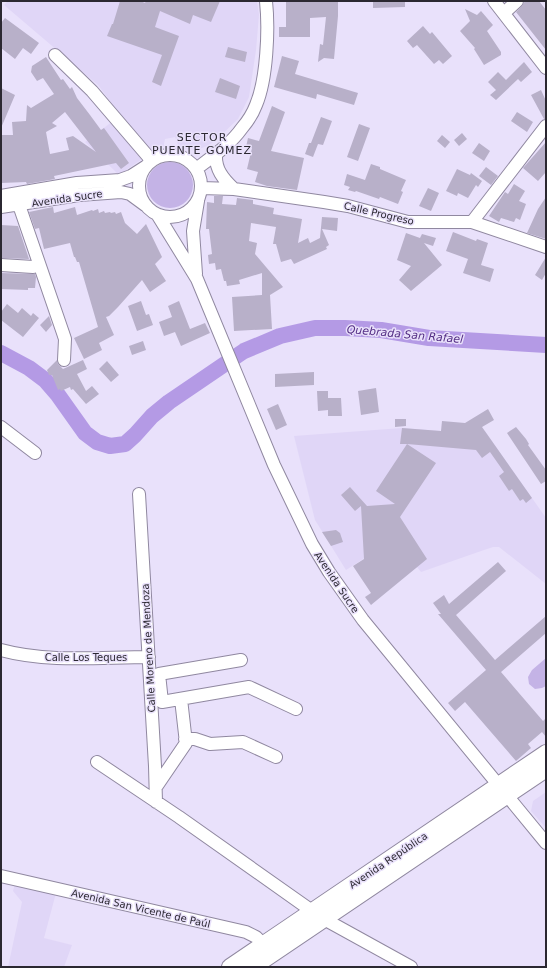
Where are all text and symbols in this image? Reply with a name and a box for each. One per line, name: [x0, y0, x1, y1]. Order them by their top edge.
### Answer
district label: SECTOR PUENTE GÓMEZ: [152, 131, 252, 157]
street label: Avenida Sucre: [31, 188, 103, 209]
street label: Calle Progreso: [343, 200, 415, 227]
water label: Quebrada San Rafael: [346, 323, 464, 346]
street label: Avenida Sucre: [312, 550, 361, 615]
street label: Calle Moreno de Mendoza: [140, 583, 157, 713]
street label: Calle Los Teques: [45, 652, 127, 663]
street label: Avenida República: [347, 830, 429, 891]
street label: Avenida San Vicente de Paúl: [70, 887, 211, 930]

